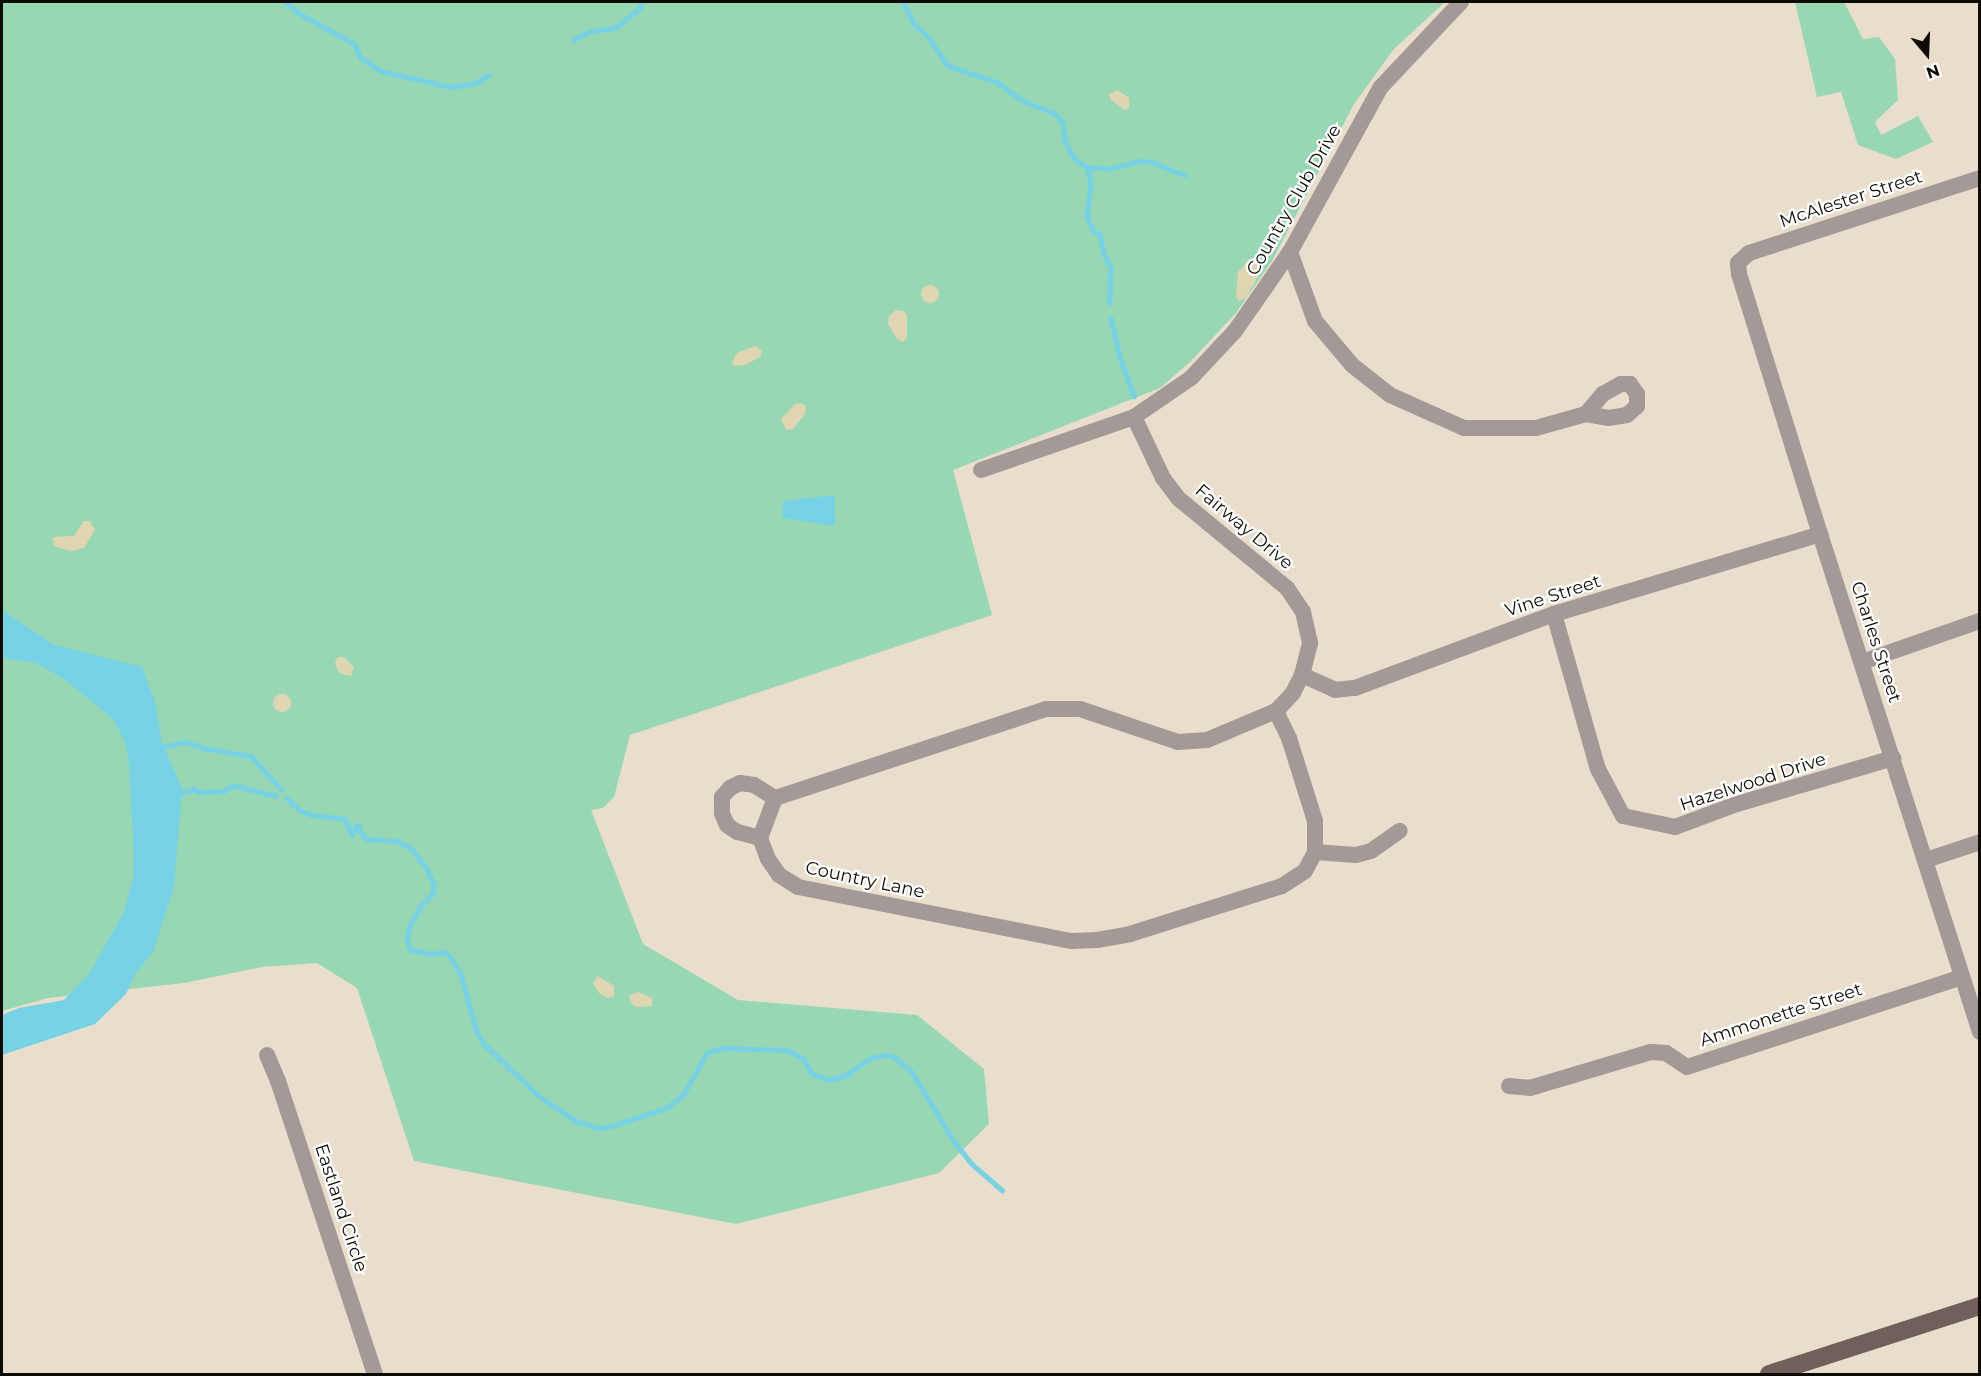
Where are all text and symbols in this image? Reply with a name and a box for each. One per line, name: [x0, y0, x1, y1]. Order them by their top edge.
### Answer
north arrow: [1897, 24, 1957, 84]
text: N: [1924, 60, 1942, 83]
street label: Country Club Drive: [1242, 121, 1346, 279]
street label: McAlester Street: [1777, 166, 1925, 232]
street label: Fairway Drive: [1191, 480, 1297, 574]
street label: Vine Street: [1502, 570, 1604, 622]
street label: Charles Street: [1846, 579, 1906, 705]
street label: Hazelwood Drive: [1677, 748, 1829, 816]
street label: Country Lane: [804, 857, 926, 903]
street label: Ammonette Street: [1697, 979, 1865, 1051]
street label: Eastland Circle: [310, 1141, 372, 1275]

